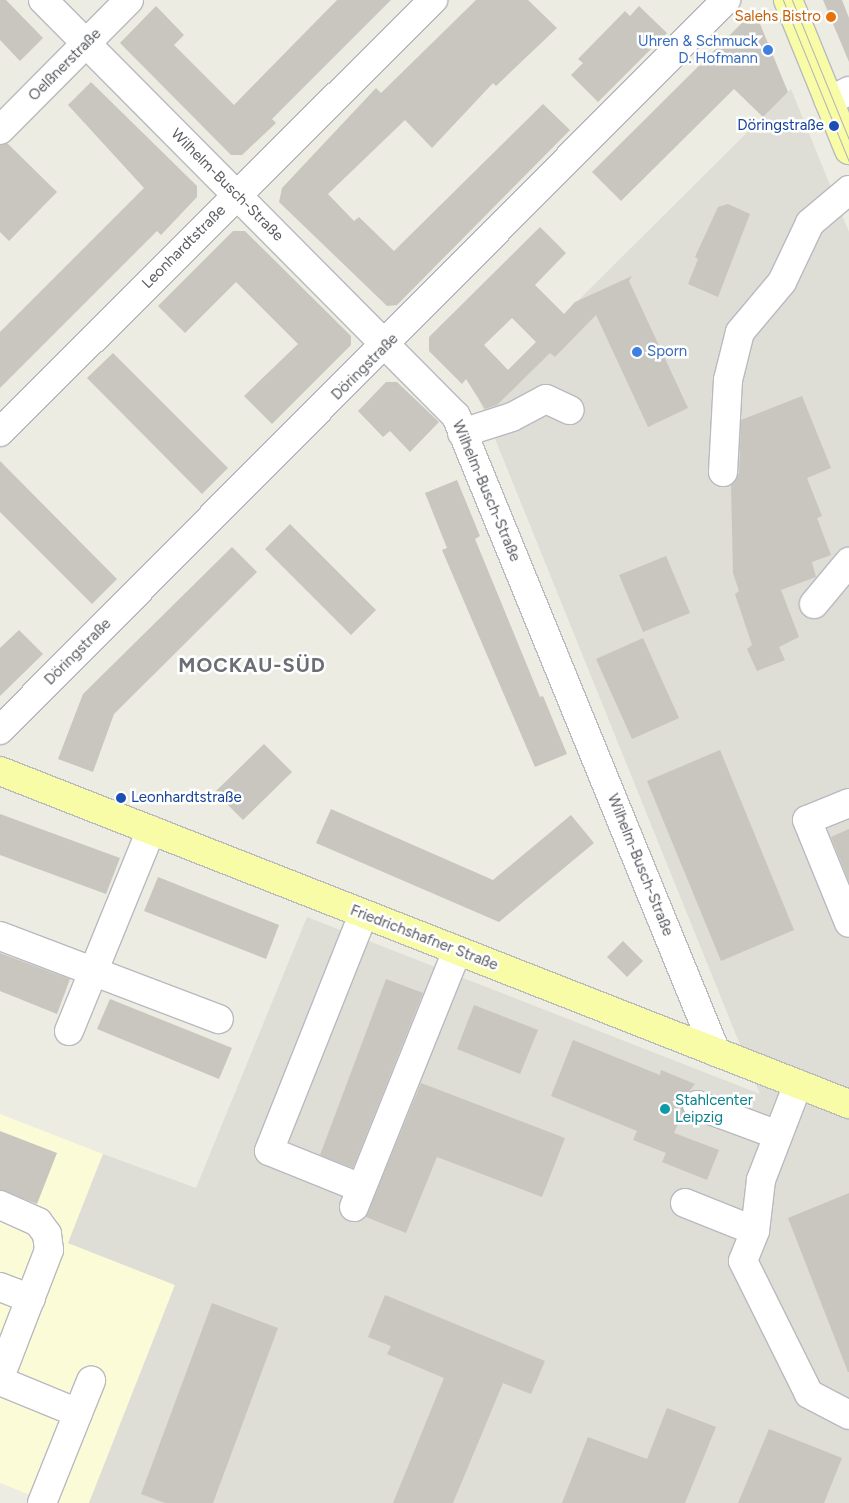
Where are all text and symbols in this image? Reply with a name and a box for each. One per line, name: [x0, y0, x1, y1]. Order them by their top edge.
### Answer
place label: Salehs Bistro: [735, 8, 821, 26]
marker: Salehs Bistro: [825, 11, 837, 23]
street label: Oelßnerstraße: [25, 25, 105, 105]
place label: Uhren & Schmuck D. Hofmann: [638, 32, 758, 67]
marker: Uhren & Schmuck D. Hofmann: [762, 44, 774, 56]
place label: Döringstraße: [737, 117, 824, 135]
marker: Döringstraße: [828, 120, 840, 132]
street label: Wilhelm-Busch-Straße: [167, 125, 287, 245]
street label: Leonhardtstraße: [139, 202, 229, 292]
street label: Döringstraße: [328, 330, 402, 404]
place label: Sporn: [647, 343, 687, 361]
marker: Sporn: [631, 346, 643, 358]
street label: Wilhelm-Busch-Straße: [448, 418, 524, 564]
street label: Döringstraße: [41, 615, 115, 689]
district label: MOCKAU-SÜD: [177, 653, 327, 677]
place label: Leonhardtstraße: [131, 789, 242, 807]
street label: Wilhelm-Busch-Straße: [603, 791, 677, 939]
marker: Leonhardtstraße: [115, 792, 127, 804]
street label: Friedrichshafner Straße: [348, 902, 500, 974]
place label: Stahlcenter Leipzig: [675, 1091, 753, 1126]
marker: Stahlcenter Leipzig: [659, 1103, 671, 1115]

